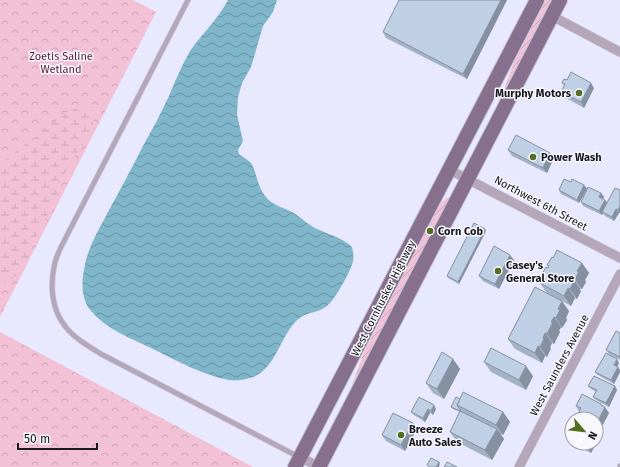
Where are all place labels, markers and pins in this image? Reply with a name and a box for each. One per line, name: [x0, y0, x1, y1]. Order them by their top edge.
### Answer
place label: Murphy Motors: [495, 87, 572, 100]
marker: Murphy Motors: [574, 88, 584, 98]
place label: Power Wash: [541, 151, 602, 164]
marker: Power Wash: [528, 152, 538, 162]
place label: Corn Cob: [438, 225, 483, 238]
marker: Corn Cob: [425, 226, 435, 236]
place label: Casey's General Store: [506, 259, 574, 285]
marker: Casey's General Store: [493, 266, 503, 276]
place label: Breeze Auto Sales: [408, 423, 462, 449]
marker: Breeze Auto Sales: [396, 430, 406, 440]

